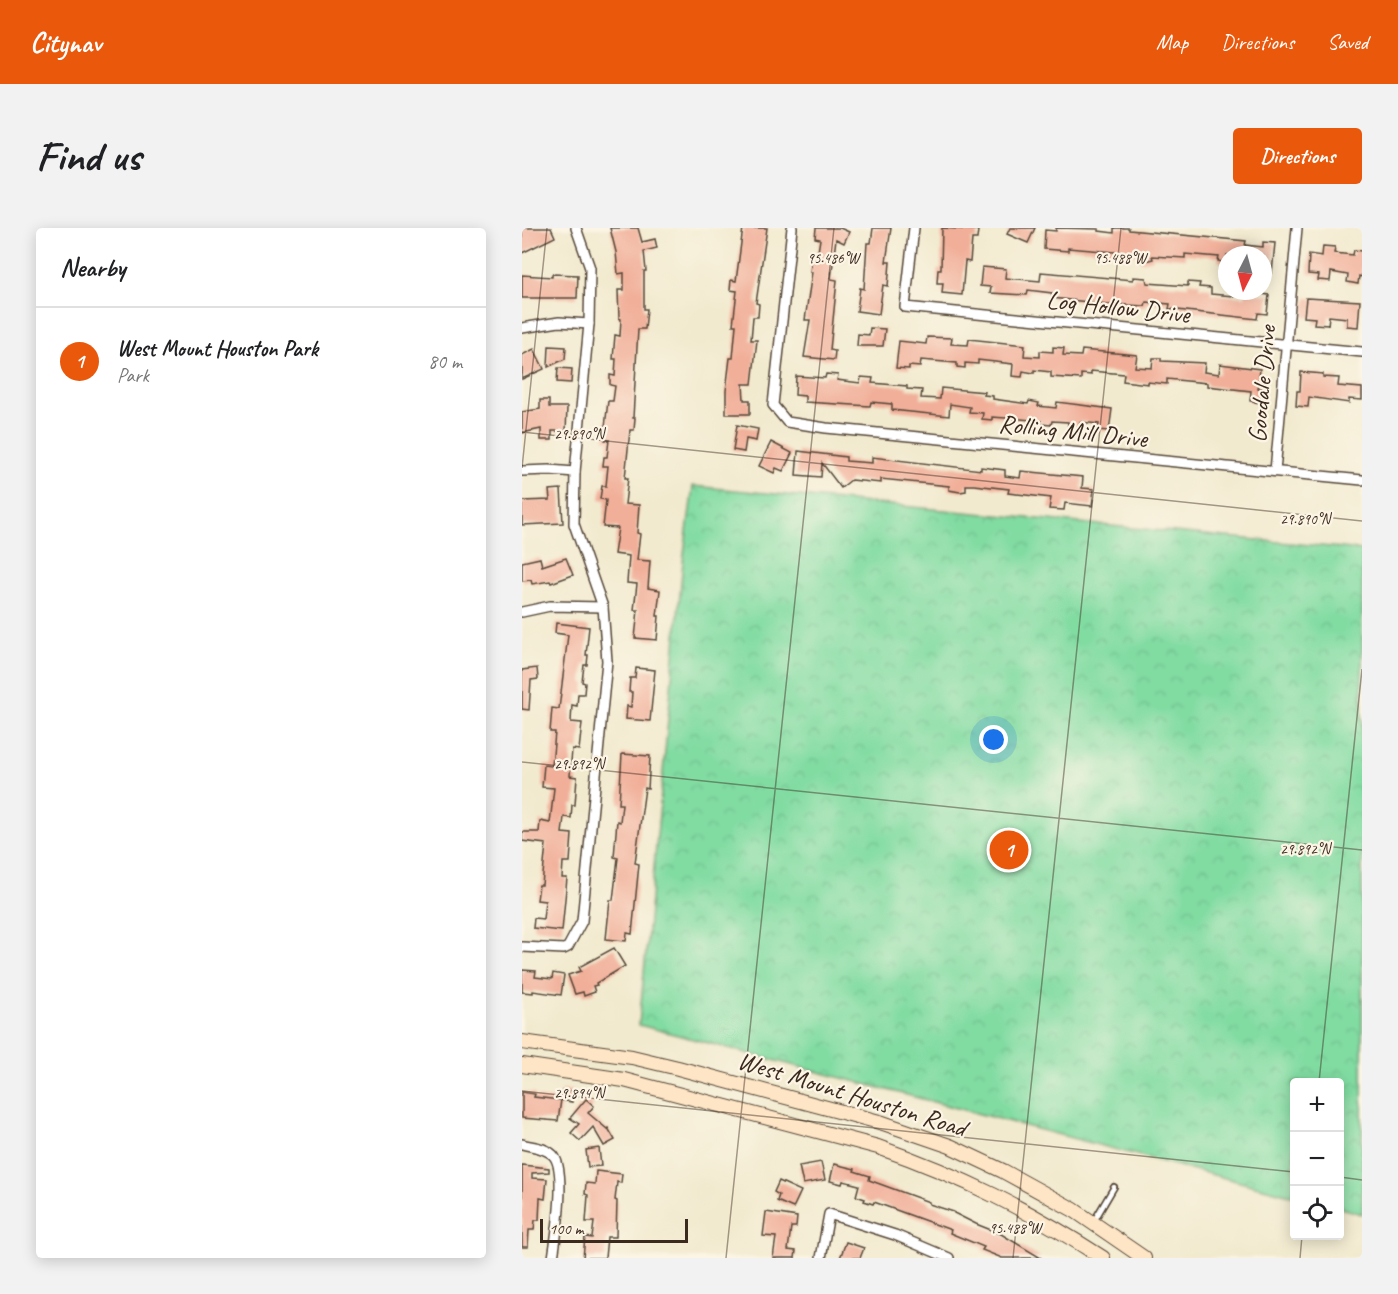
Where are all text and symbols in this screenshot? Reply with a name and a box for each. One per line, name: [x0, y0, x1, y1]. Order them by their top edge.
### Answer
text: Citynav: [30, 25, 101, 60]
text: Map: [1156, 29, 1188, 55]
text: Directions: [1221, 29, 1294, 55]
text: Saved: [1327, 29, 1368, 55]
button: Directions: [1233, 128, 1362, 184]
text: Find us: [36, 130, 141, 183]
north arrow: [1218, 246, 1272, 300]
text: 95.486°W: [807, 249, 862, 268]
text: 95.488°W: [1094, 249, 1149, 268]
text: Nearby: [60, 251, 125, 284]
street label: Log Hollow Drive: [1045, 283, 1193, 331]
street label: Goodale Drive: [1240, 323, 1284, 444]
text: West Mount Houston Park: [117, 335, 318, 363]
text: 1: [75, 349, 84, 374]
text: 80 m: [428, 349, 462, 374]
text: Park: [117, 363, 149, 388]
street label: Rolling Mill Drive: [997, 407, 1150, 455]
text: 29.890°N: [554, 425, 607, 444]
text: 29.890°N: [1280, 510, 1333, 529]
your location: [979, 725, 1008, 754]
text: 29.892°N: [554, 755, 607, 774]
pin: 1: [990, 828, 1028, 872]
text: 29.892°N: [1280, 840, 1333, 859]
street label: West Mount Houston Road: [734, 1044, 974, 1146]
map controls: [1290, 1078, 1344, 1240]
button: +: [1290, 1078, 1344, 1132]
text: 29.894°N: [554, 1084, 607, 1103]
button: −: [1290, 1132, 1344, 1186]
button: locate: [1290, 1186, 1344, 1240]
scale bar: [540, 1216, 688, 1244]
text: 100 m: [549, 1219, 583, 1239]
text: 95.488°W: [989, 1219, 1044, 1238]

